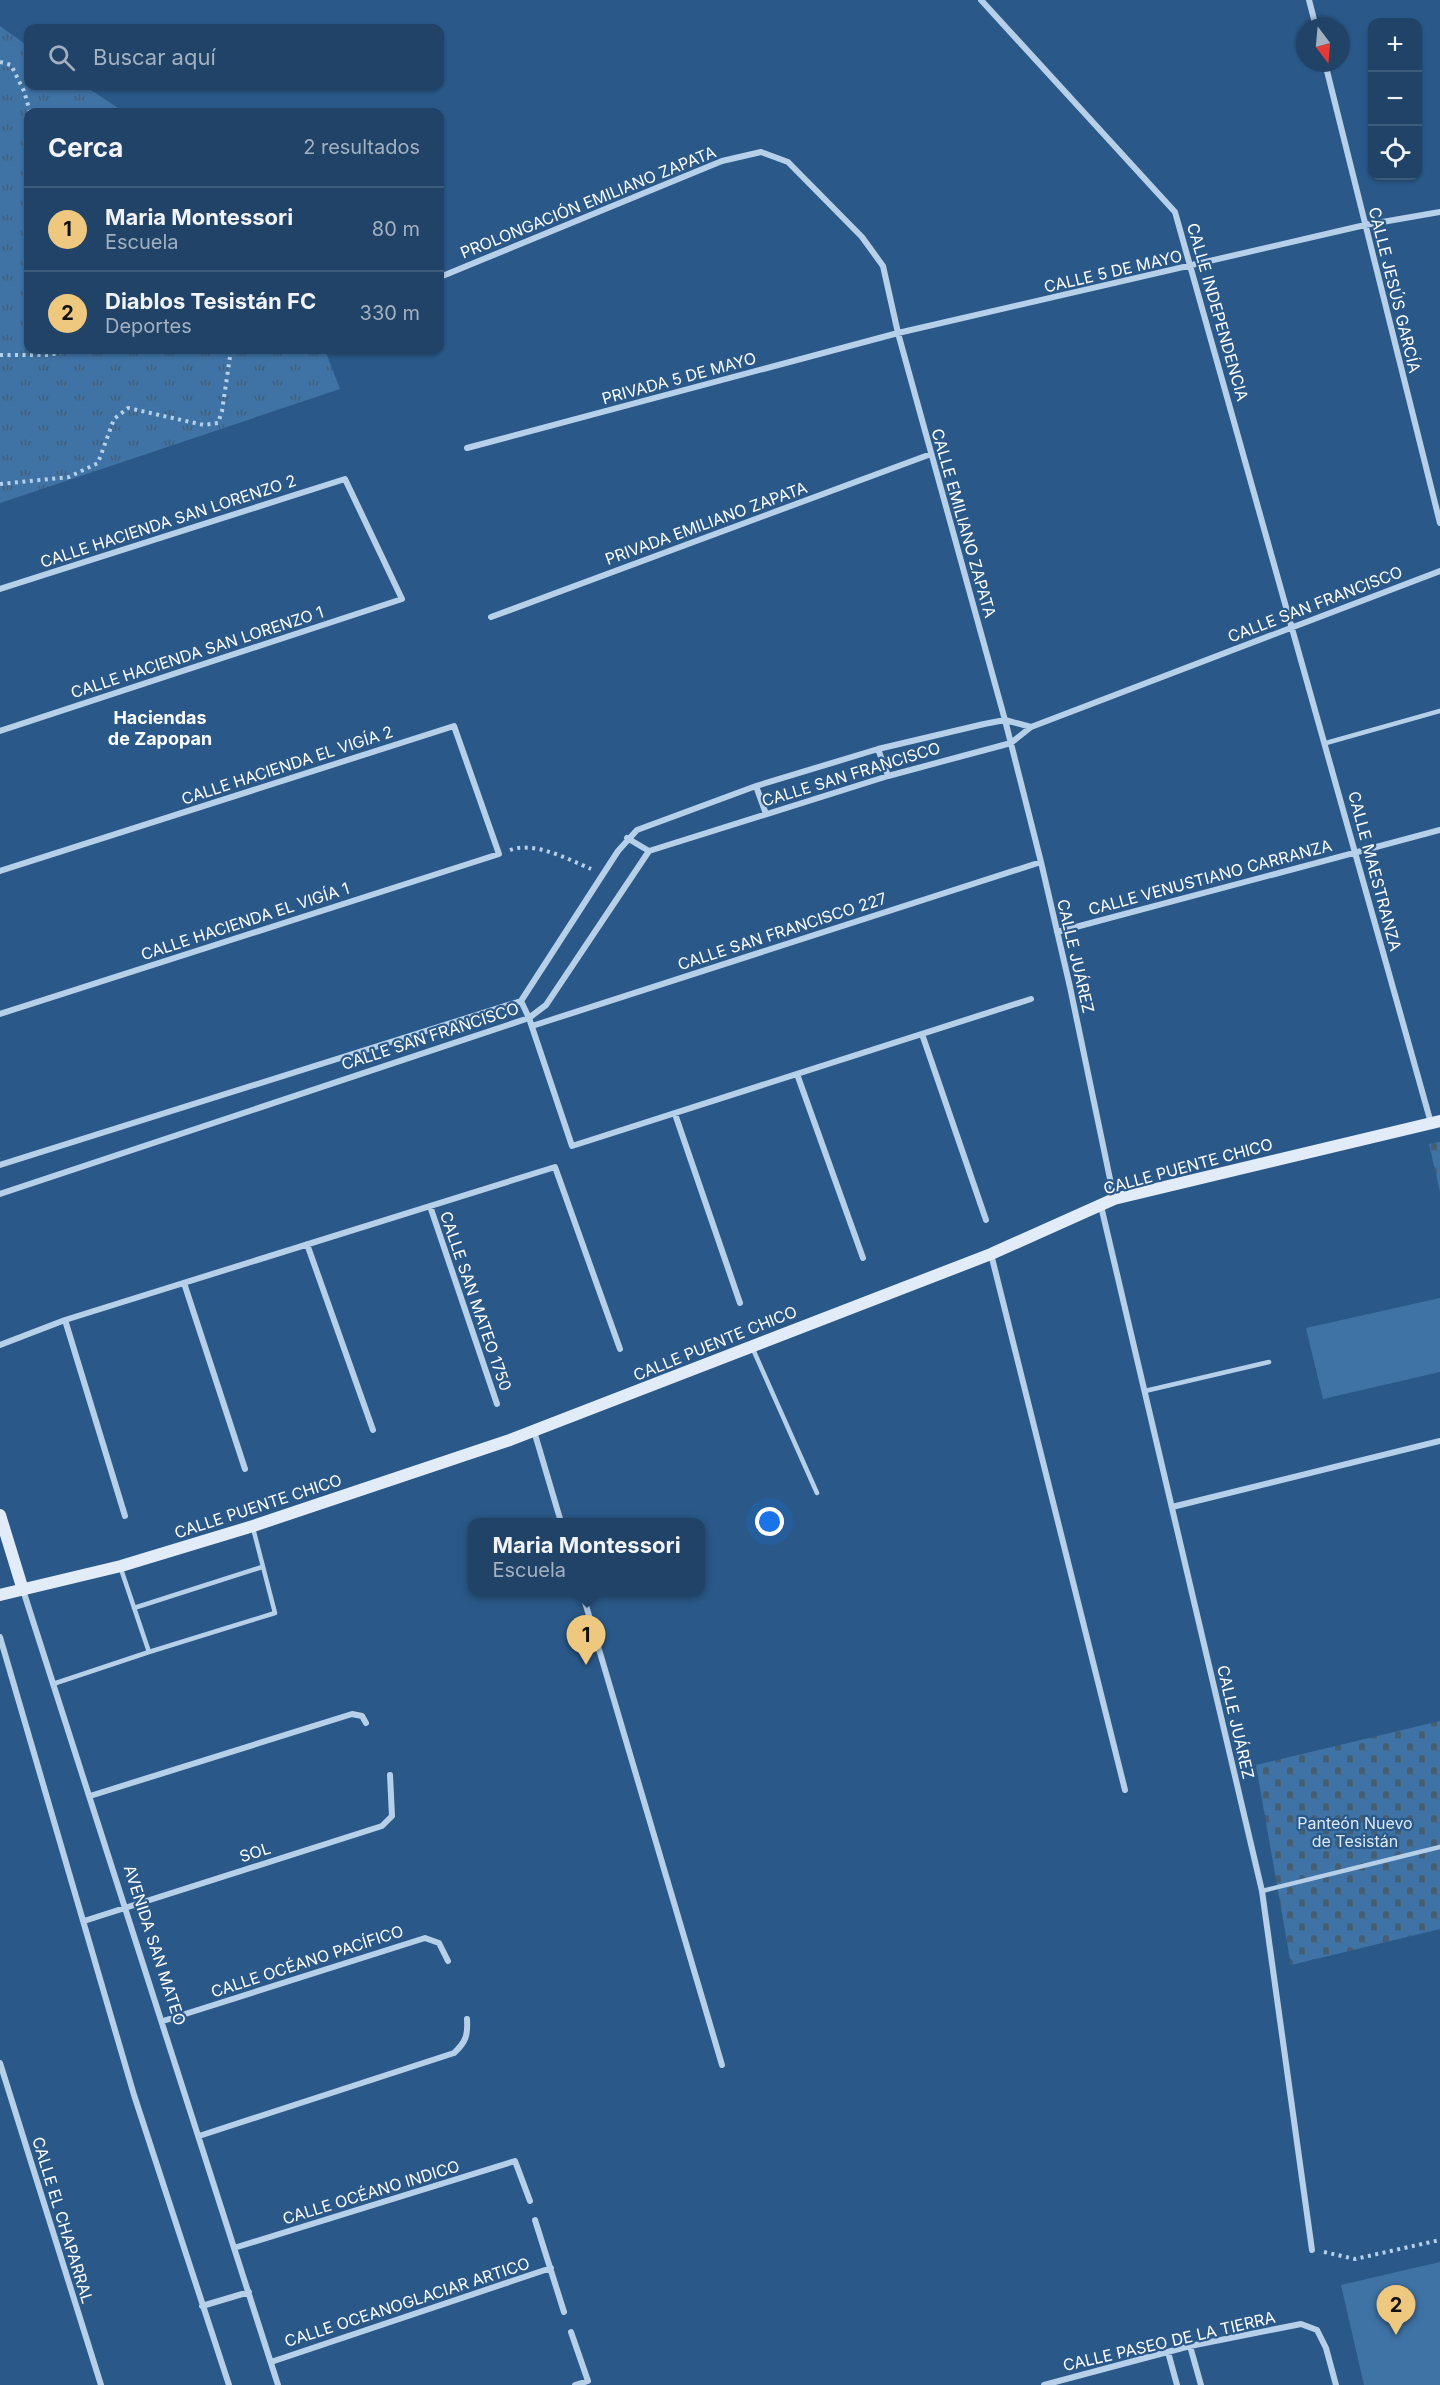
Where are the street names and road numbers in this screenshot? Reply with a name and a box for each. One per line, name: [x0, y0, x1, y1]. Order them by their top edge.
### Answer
street label: PROLONGACIÓN EMILIANO ZAPATA: [457, 141, 719, 263]
street label: CALLE JESÚS GARCÍA: [1365, 205, 1425, 375]
street label: CALLE INDEPENDENCIA: [1183, 221, 1253, 403]
street label: CALLE 5 DE MAYO: [1042, 245, 1184, 297]
street label: PRIVADA 5 DE MAYO: [600, 348, 758, 408]
street label: CALLE EMILIANO ZAPATA: [927, 426, 1001, 620]
street label: CALLE HACIENDA SAN LORENZO 2: [38, 470, 298, 572]
street label: PRIVADA EMILIANO ZAPATA: [602, 477, 810, 569]
street label: CALLE SAN FRANCISCO: [1225, 561, 1405, 647]
street label: CALLE HACIENDA SAN LORENZO 1: [68, 602, 326, 702]
street label: CALLE HACIENDA EL VIGÍA 2: [179, 721, 395, 809]
street label: CALLE SAN FRANCISCO: [759, 737, 943, 811]
street label: CALLE MAESTRANZA: [1344, 789, 1406, 953]
street label: CALLE VENUSTIANO CARRANZA: [1086, 835, 1334, 919]
street label: CALLE HACIENDA EL VIGÍA 1: [138, 878, 352, 964]
street label: CALLE SAN FRANCISCO 227: [675, 888, 889, 974]
street label: CALLE JUÁREZ: [1053, 897, 1099, 1015]
street label: CALLE SAN FRANCISCO: [339, 998, 521, 1074]
street label: CALLE PUENTE CHICO: [1101, 1134, 1275, 1198]
street label: CALLE SAN MATEO 1750: [436, 1209, 516, 1393]
street label: CALLE PUENTE CHICO: [630, 1301, 800, 1385]
street label: CALLE PUENTE CHICO: [172, 1470, 344, 1542]
street label: CALLE JUÁREZ: [1213, 1663, 1259, 1781]
street label: SOL: [237, 1838, 273, 1866]
street label: AVENIDA SAN MATEO: [120, 1862, 190, 2028]
street label: CALLE OCÉANO PACÍFICO: [208, 1920, 406, 2002]
street label: CALLE EL CHAPARRAL: [28, 2134, 98, 2306]
street label: CALLE OCÉANO INDICO: [280, 2156, 462, 2228]
street label: CALLE OCEANOGLACIAR ARTICO: [282, 2253, 532, 2351]
street label: CALLE PASEO DE LA TIERRA: [1061, 2307, 1277, 2375]

